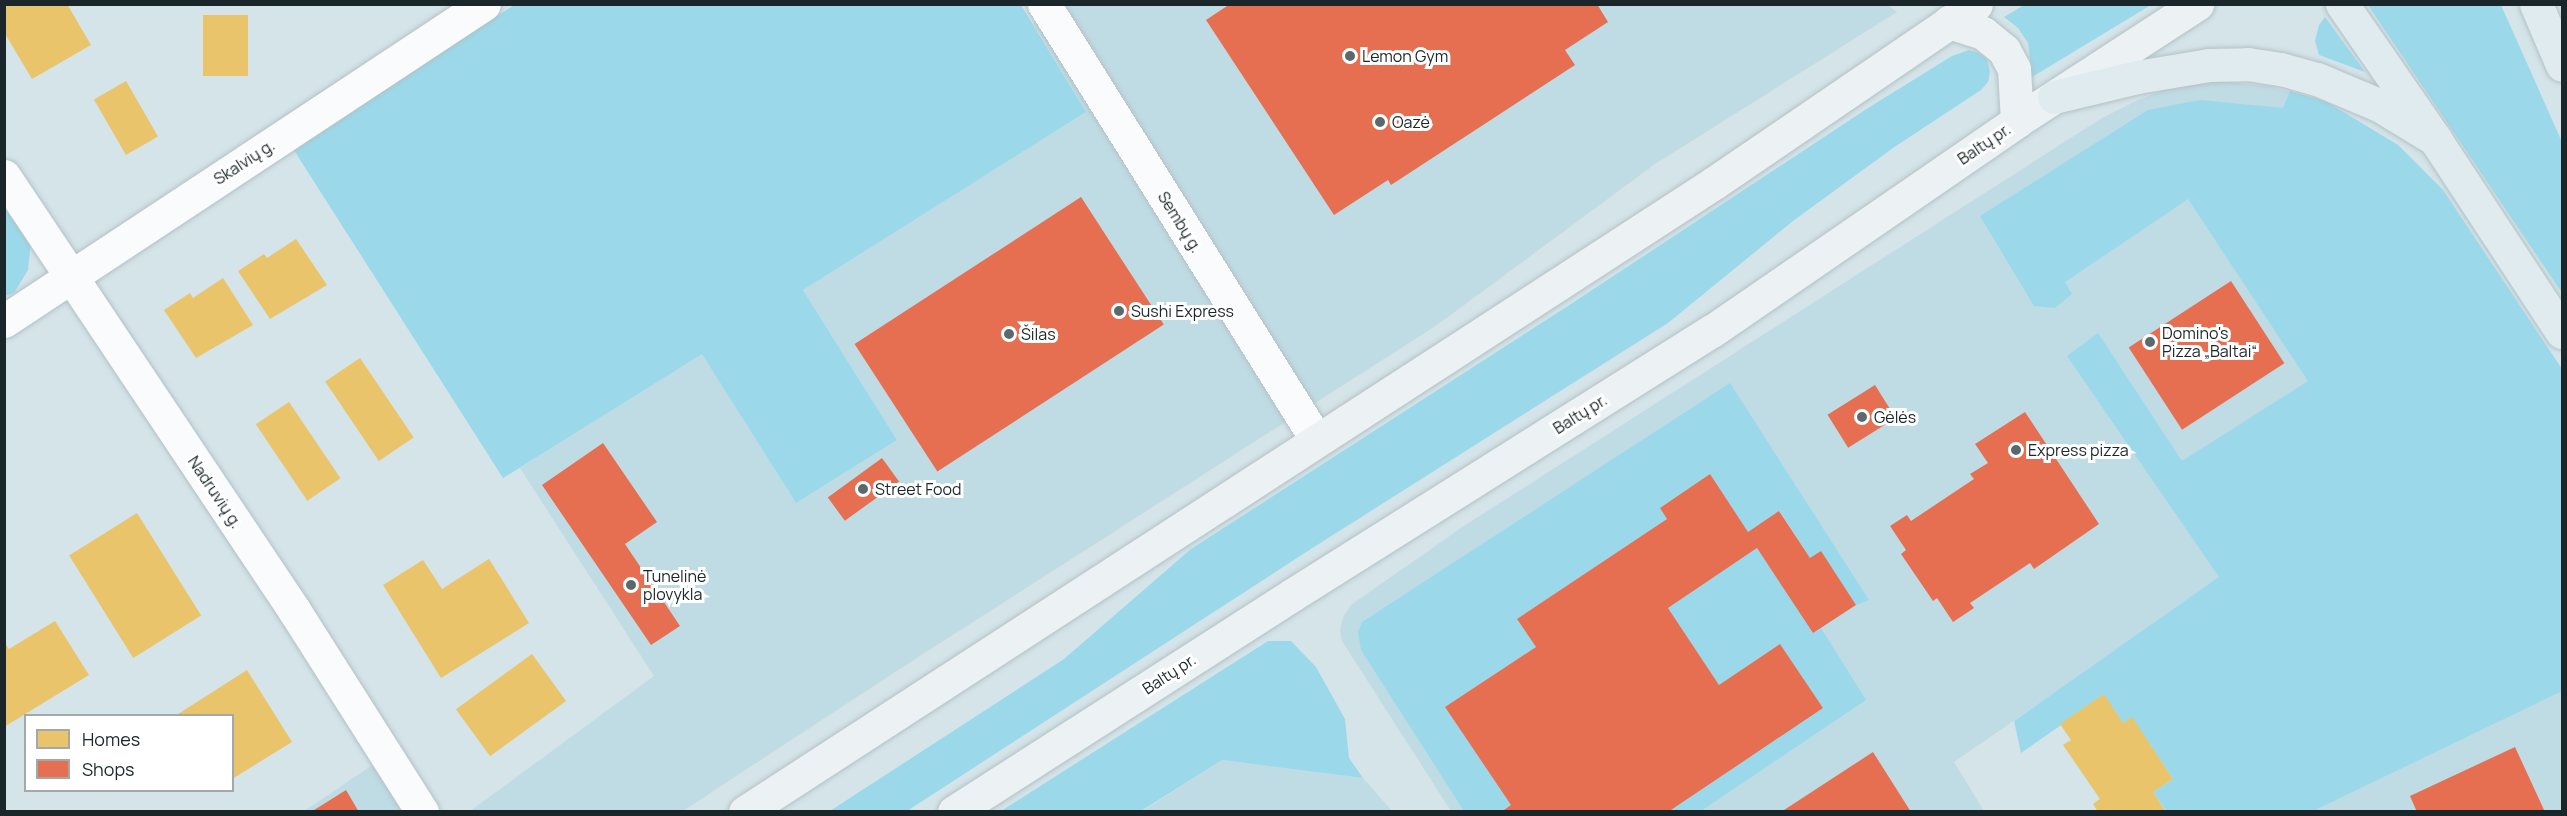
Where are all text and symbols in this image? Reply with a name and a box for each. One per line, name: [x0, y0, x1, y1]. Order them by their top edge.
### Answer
place label: Lemon Gym: [1362, 46, 1448, 66]
marker: Lemon Gym: [1343, 49, 1357, 63]
place label: Oazė: [1392, 112, 1430, 132]
marker: Oazė: [1373, 115, 1387, 129]
street label: Baltų pr.: [1954, 119, 2014, 169]
street label: Skalvių g.: [210, 135, 278, 189]
street label: Sembų g.: [1154, 188, 1206, 256]
place label: Sushi Express: [1131, 301, 1234, 321]
marker: Sushi Express: [1112, 304, 1126, 318]
place label: Domino's Pizza „Baltai“: [2162, 323, 2257, 361]
place label: Šilas: [1021, 324, 1056, 344]
marker: Šilas: [1002, 327, 1016, 341]
marker: Domino's Pizza „Baltai“: [2143, 335, 2157, 349]
street label: Baltų pr.: [1550, 390, 1610, 438]
place label: Gėlės: [1874, 407, 1916, 427]
marker: Gėlės: [1855, 410, 1869, 424]
place label: Express pizza: [2028, 440, 2129, 460]
marker: Express pizza: [2009, 443, 2023, 457]
street label: Nadruvių g.: [184, 452, 246, 532]
place label: Street Food: [875, 479, 961, 499]
marker: Street Food: [856, 482, 870, 496]
place label: Tunelinė plovykla: [643, 566, 706, 604]
marker: Tunelinė plovykla: [624, 578, 638, 592]
street label: Baltų pr.: [1139, 650, 1199, 698]
legend: [24, 714, 234, 792]
text: Homes: [82, 727, 140, 751]
text: Shops: [82, 757, 134, 781]

